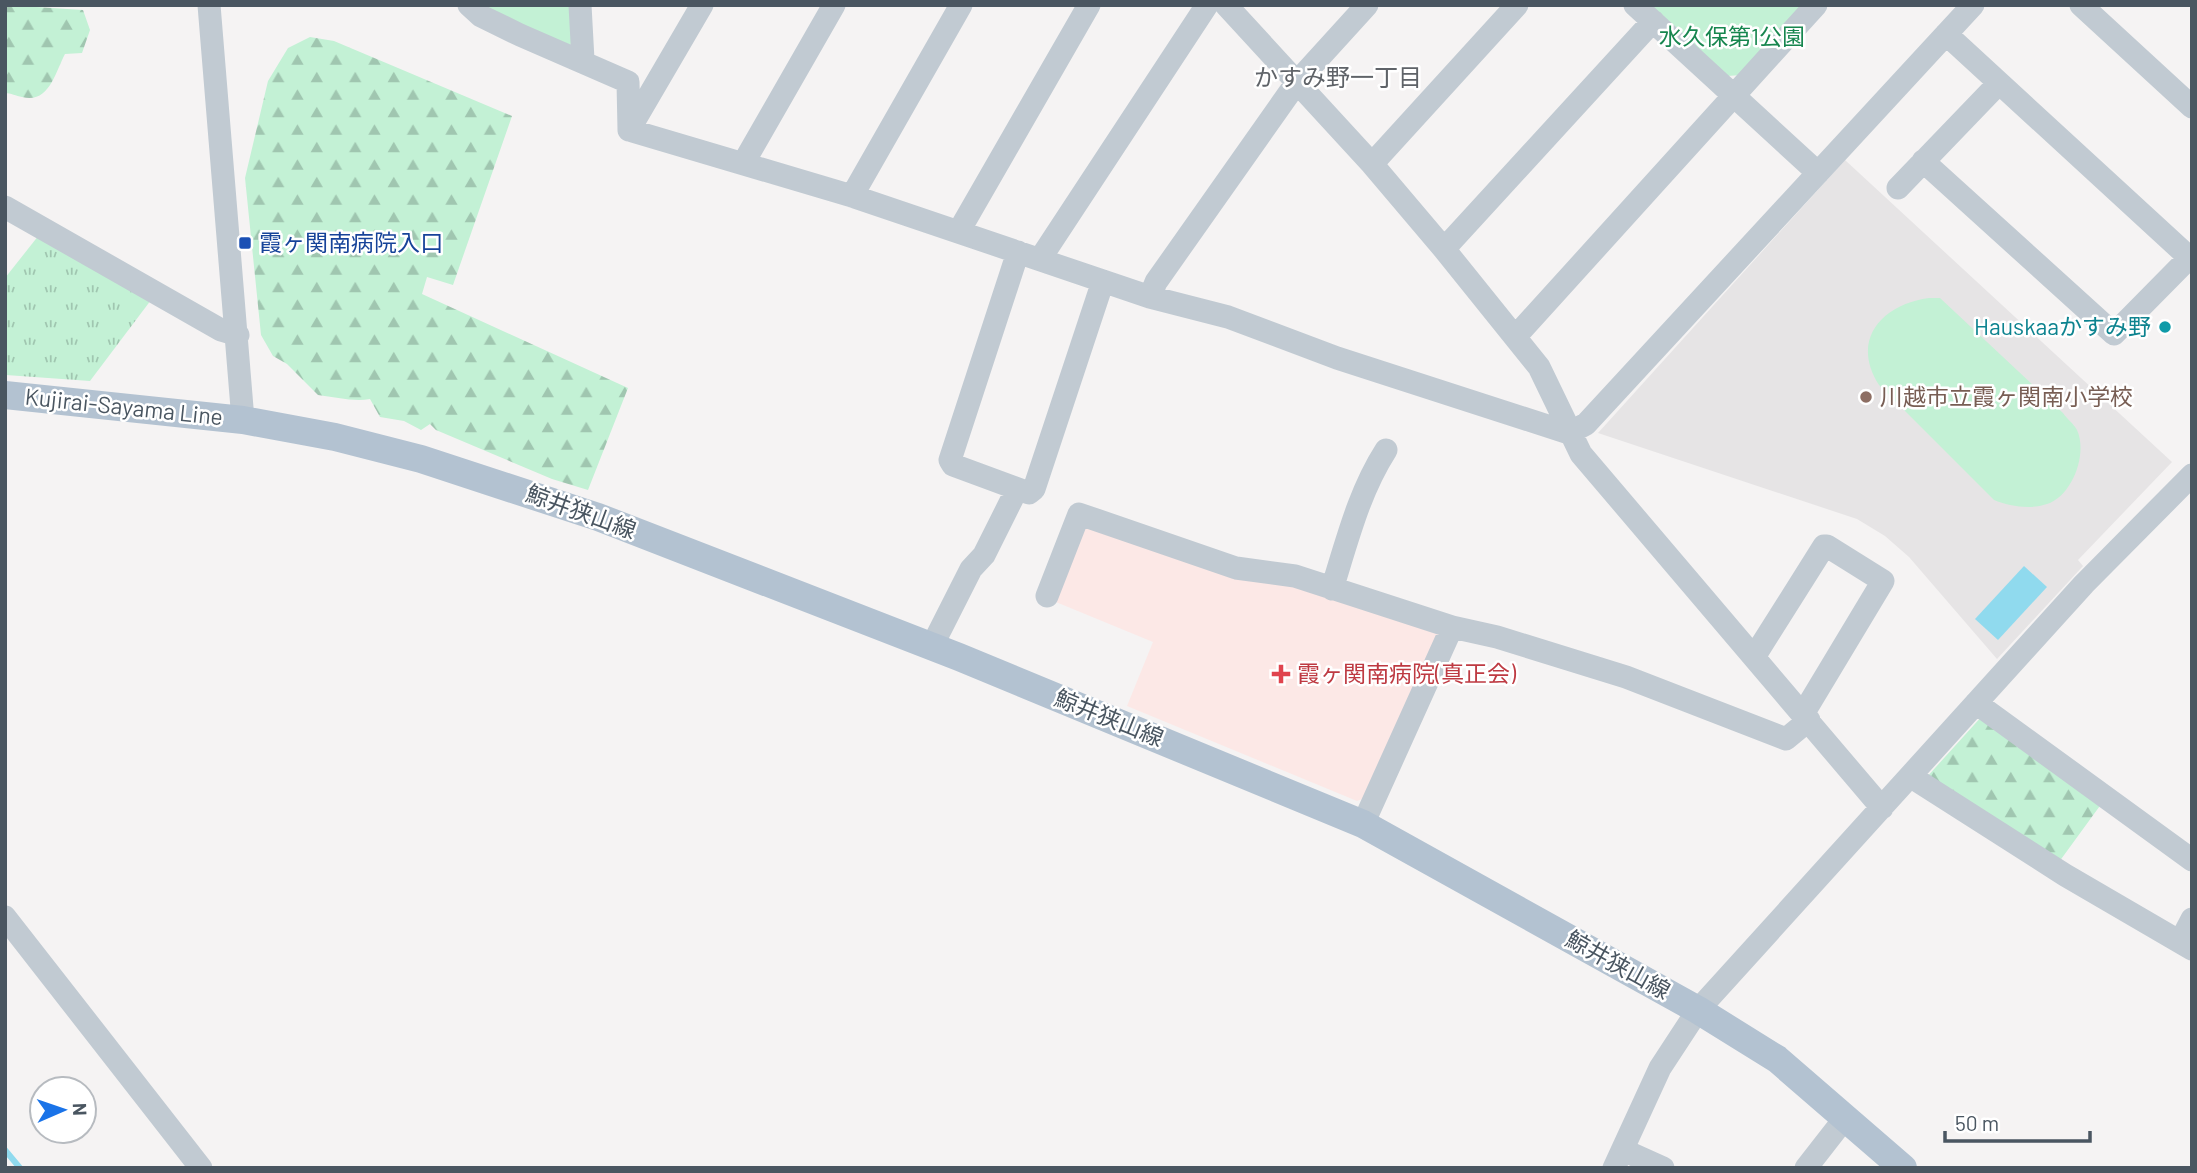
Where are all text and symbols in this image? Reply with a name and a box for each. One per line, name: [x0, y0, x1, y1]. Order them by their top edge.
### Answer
park label: 水久保第1公園: [1659, 22, 1805, 50]
district label: かすみ野一丁目: [1254, 62, 1422, 91]
place label: 霞ヶ関南病院入口: [259, 228, 443, 256]
marker: 霞ヶ関南病院入口: [237, 235, 253, 251]
place label: Hauskaaかすみ野: [1974, 312, 2151, 340]
marker: Hauskaaかすみ野: [2157, 319, 2173, 335]
street label: Kujirai-Sayama Line: [24, 382, 224, 430]
place label: 川越市立霞ヶ関南小学校: [1880, 382, 2133, 410]
marker: 川越市立霞ヶ関南小学校: [1858, 389, 1874, 405]
street label: 鯨井狭山線: [523, 478, 640, 544]
place label: 霞ヶ関南病院(真正会): [1297, 659, 1517, 687]
marker: 霞ヶ関南病院(真正会): [1271, 664, 1291, 684]
street label: 鯨井狭山線: [1051, 683, 1168, 752]
street label: 鯨井狭山線: [1561, 924, 1676, 1004]
north arrow: [28, 1075, 98, 1145]
scale bar: [1945, 1100, 2090, 1144]
text: N: [69, 1103, 92, 1116]
text: 50 m: [1955, 1110, 1999, 1135]

